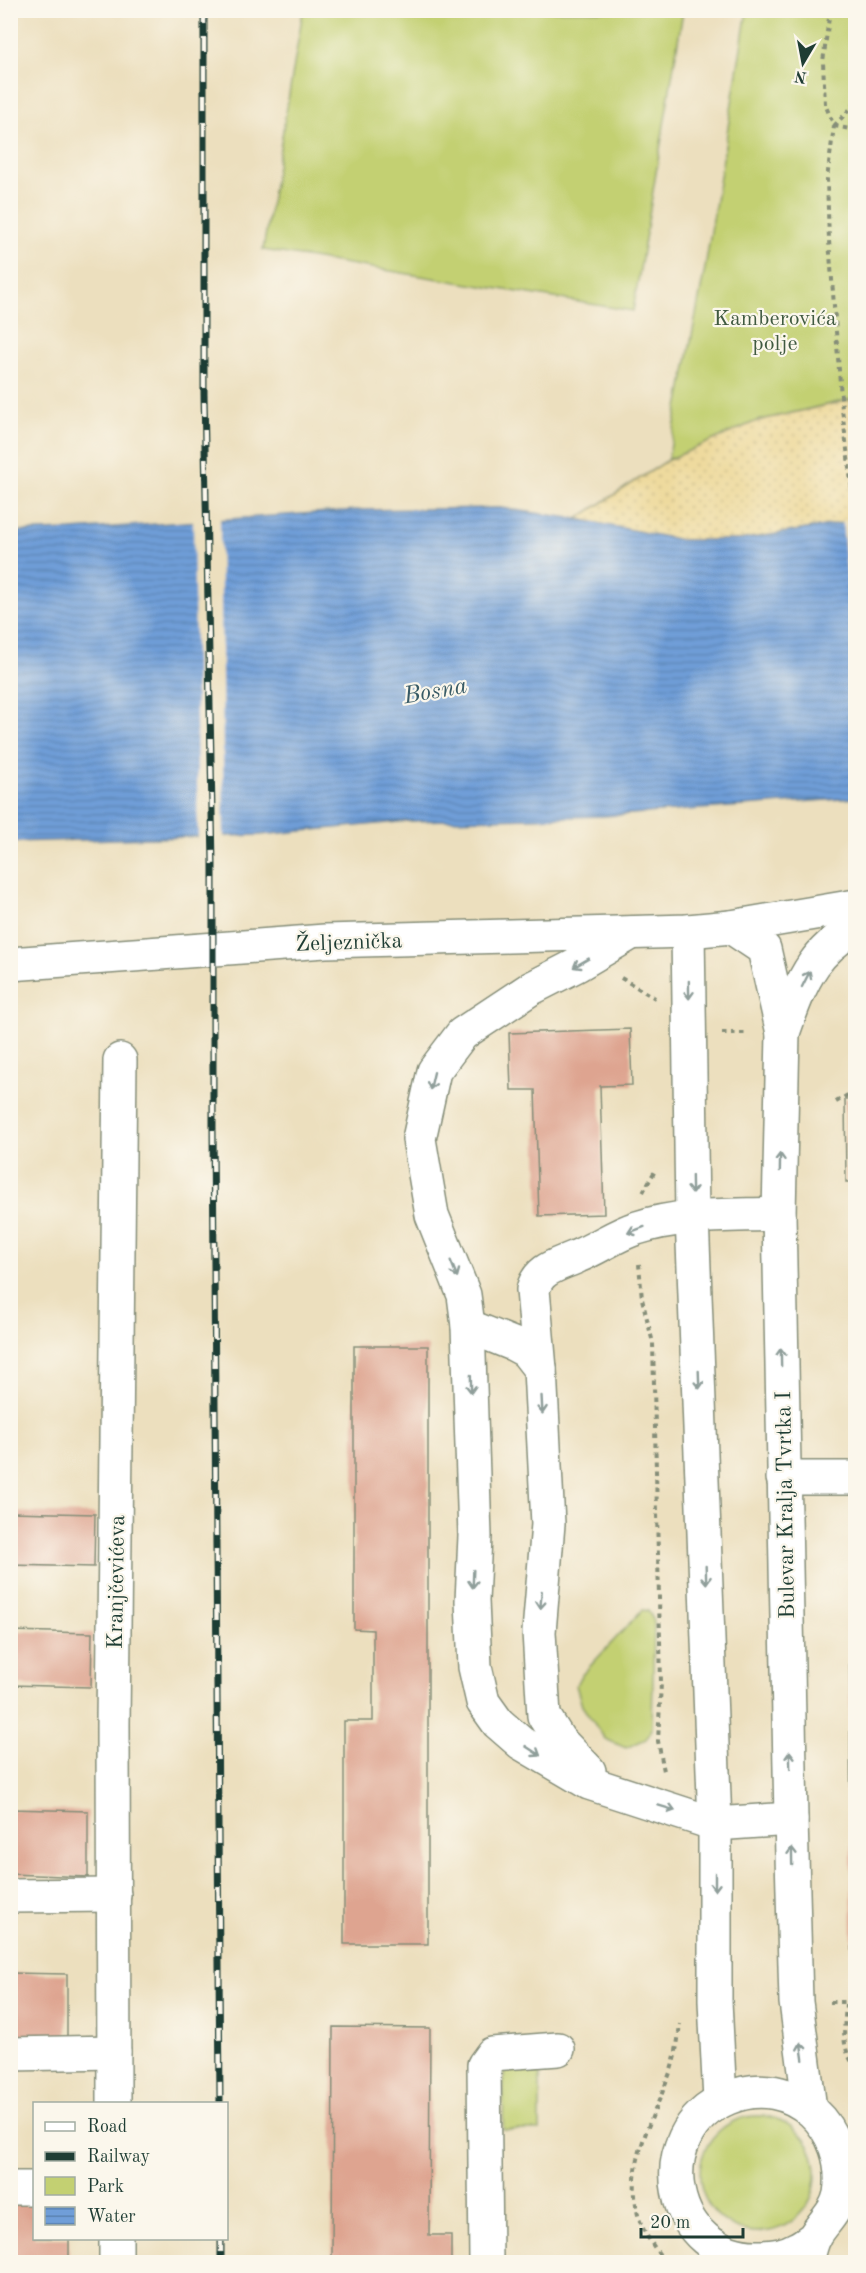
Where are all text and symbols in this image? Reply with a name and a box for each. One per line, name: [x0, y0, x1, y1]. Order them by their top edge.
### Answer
north arrow: [773, 33, 833, 93]
text: N: [793, 67, 808, 85]
park label: Kamberovića polje: [713, 308, 837, 355]
water label: Bosna: [401, 675, 469, 710]
street label: Željeznička: [295, 927, 403, 956]
one-way arrow: [573, 957, 590, 969]
one-way arrow: [801, 971, 813, 989]
one-way arrow: [683, 979, 695, 999]
one-way arrow: [426, 1070, 437, 1090]
one-way arrow: [774, 1152, 786, 1172]
one-way arrow: [686, 1174, 698, 1194]
one-way arrow: [627, 1225, 645, 1236]
one-way arrow: [449, 1259, 460, 1278]
one-way arrow: [775, 1347, 787, 1367]
one-way arrow: [693, 1369, 704, 1389]
one-way arrow: [465, 1374, 477, 1394]
street label: Bulevar Kralja Tvrtka I: [773, 1391, 799, 1619]
one-way arrow: [536, 1395, 547, 1415]
street label: Kranjčevićeva: [105, 1515, 129, 1649]
one-way arrow: [700, 1564, 712, 1584]
one-way arrow: [467, 1569, 479, 1589]
one-way arrow: [535, 1589, 546, 1609]
one-way arrow: [525, 1745, 541, 1757]
one-way arrow: [784, 1751, 795, 1771]
one-way arrow: [657, 1804, 676, 1815]
one-way arrow: [786, 1847, 798, 1867]
one-way arrow: [709, 1872, 721, 1892]
one-way arrow: [797, 2041, 808, 2061]
legend: [33, 2102, 228, 2240]
text: Road: [87, 2118, 127, 2136]
text: Railway: [87, 2148, 150, 2166]
text: Park: [87, 2178, 124, 2196]
scale bar: [641, 2201, 743, 2239]
text: Water: [87, 2208, 136, 2226]
text: 20 m: [650, 2214, 690, 2232]

